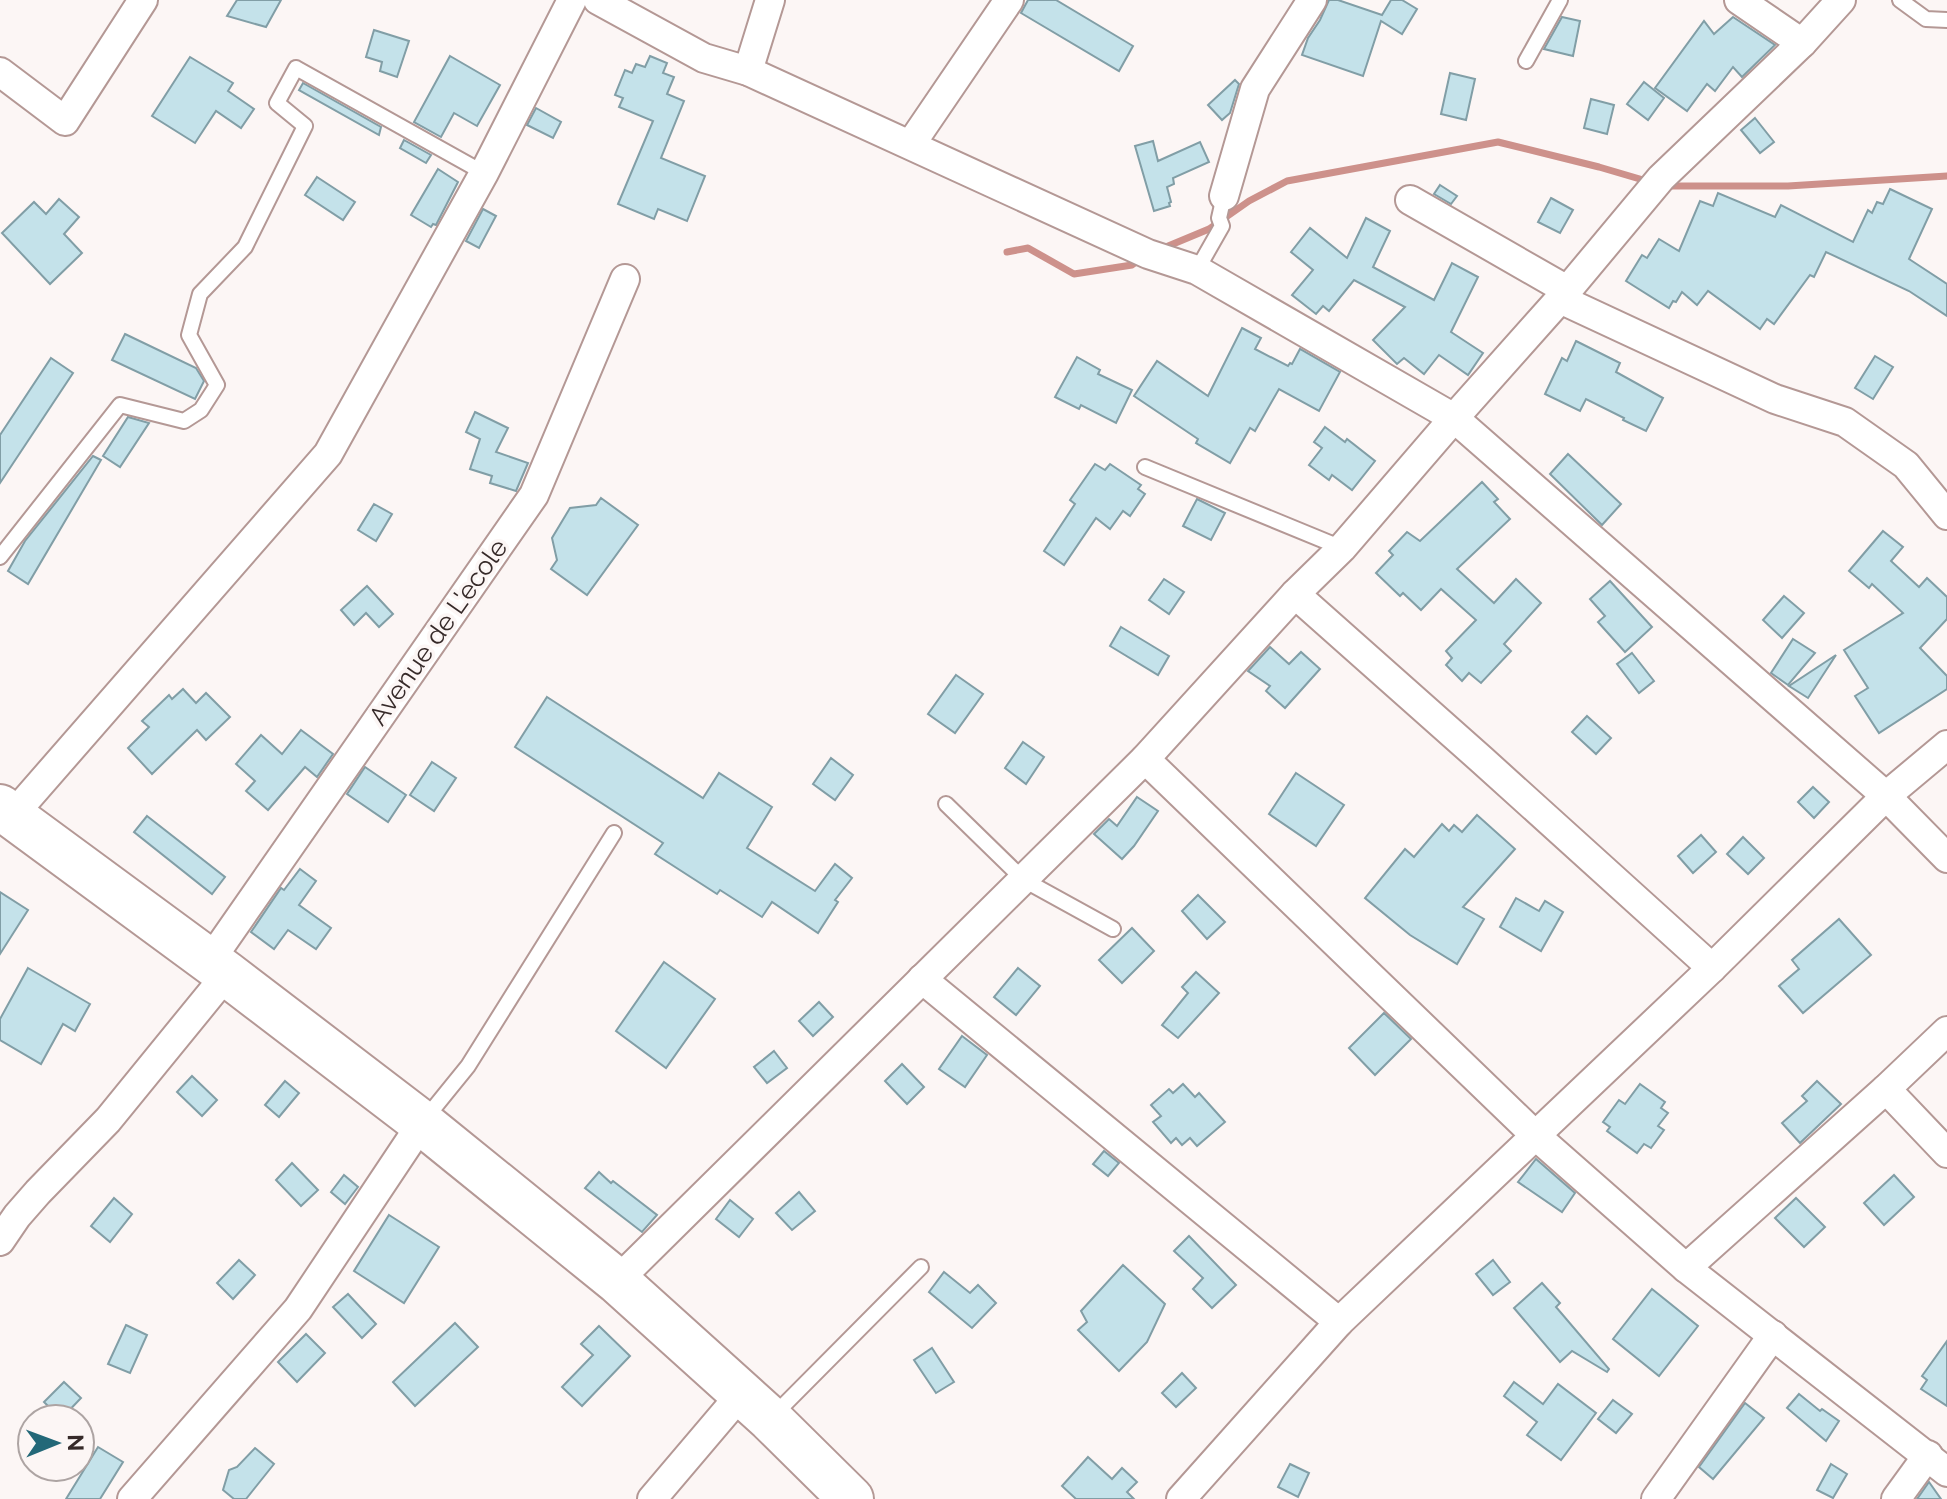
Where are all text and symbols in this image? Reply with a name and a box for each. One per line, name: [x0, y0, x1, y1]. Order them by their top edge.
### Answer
street label: Avenue de L'ecole: [363, 533, 513, 731]
north arrow: [16, 1403, 96, 1483]
text: N: [63, 1434, 89, 1451]

